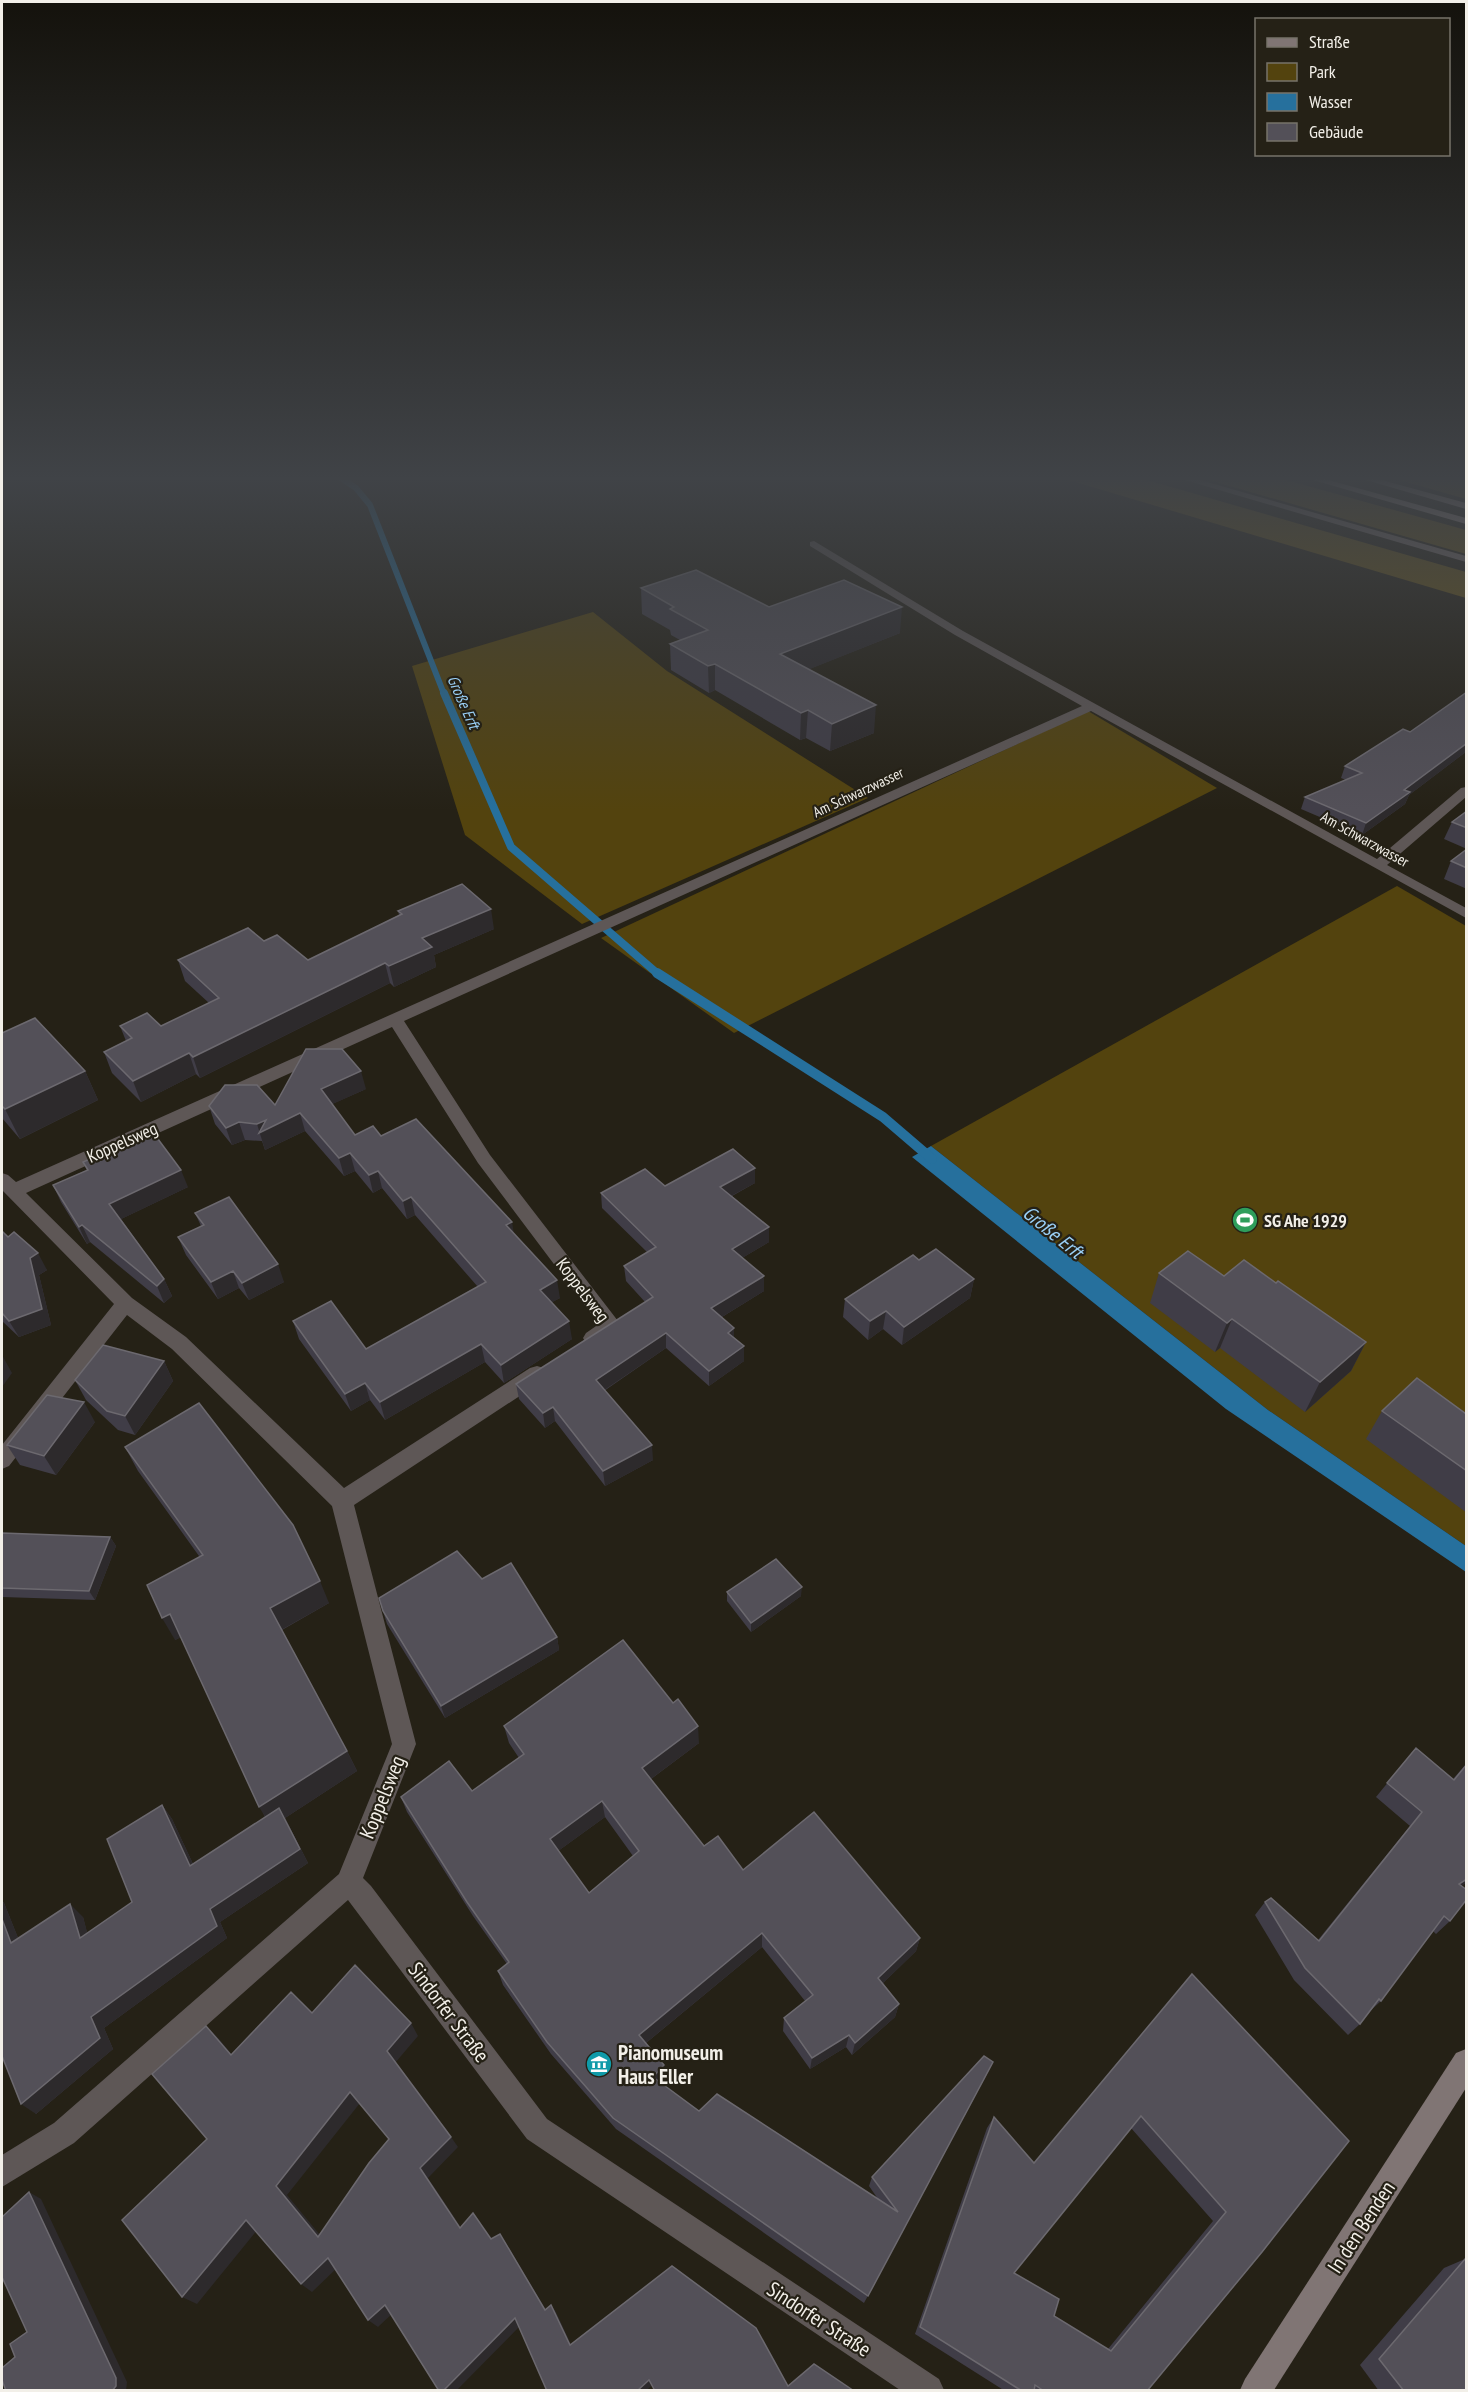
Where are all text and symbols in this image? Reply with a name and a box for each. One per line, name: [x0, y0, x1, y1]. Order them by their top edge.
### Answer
legend: [1255, 18, 1450, 156]
text: Straße: [1309, 30, 1350, 53]
text: Park: [1309, 60, 1336, 83]
text: Wasser: [1309, 90, 1352, 113]
text: Gebäude: [1309, 120, 1363, 143]
water label: Große Erft: [443, 672, 485, 733]
street label: Am Schwarzwasser: [810, 762, 907, 821]
street label: Am Schwarzwasser: [1318, 807, 1413, 872]
street label: Koppelsweg: [83, 1116, 161, 1168]
water label: Große Erft: [1017, 1200, 1091, 1266]
sports icon: SG Ahe 1929: [1230, 1205, 1260, 1235]
place label: SG Ahe 1929: [1264, 1209, 1347, 1232]
street label: Koppelsweg: [551, 1253, 615, 1327]
street label: Koppelsweg: [353, 1751, 411, 1843]
street label: Sindorfer Straße: [403, 1957, 495, 2067]
place label: Pianomuseum Haus Eller: [618, 2039, 723, 2090]
museum icon: Pianomuseum Haus Eller: [584, 2049, 614, 2079]
street label: In den Benden: [1321, 2176, 1401, 2278]
street label: Sindorfer Straße: [762, 2275, 876, 2363]

